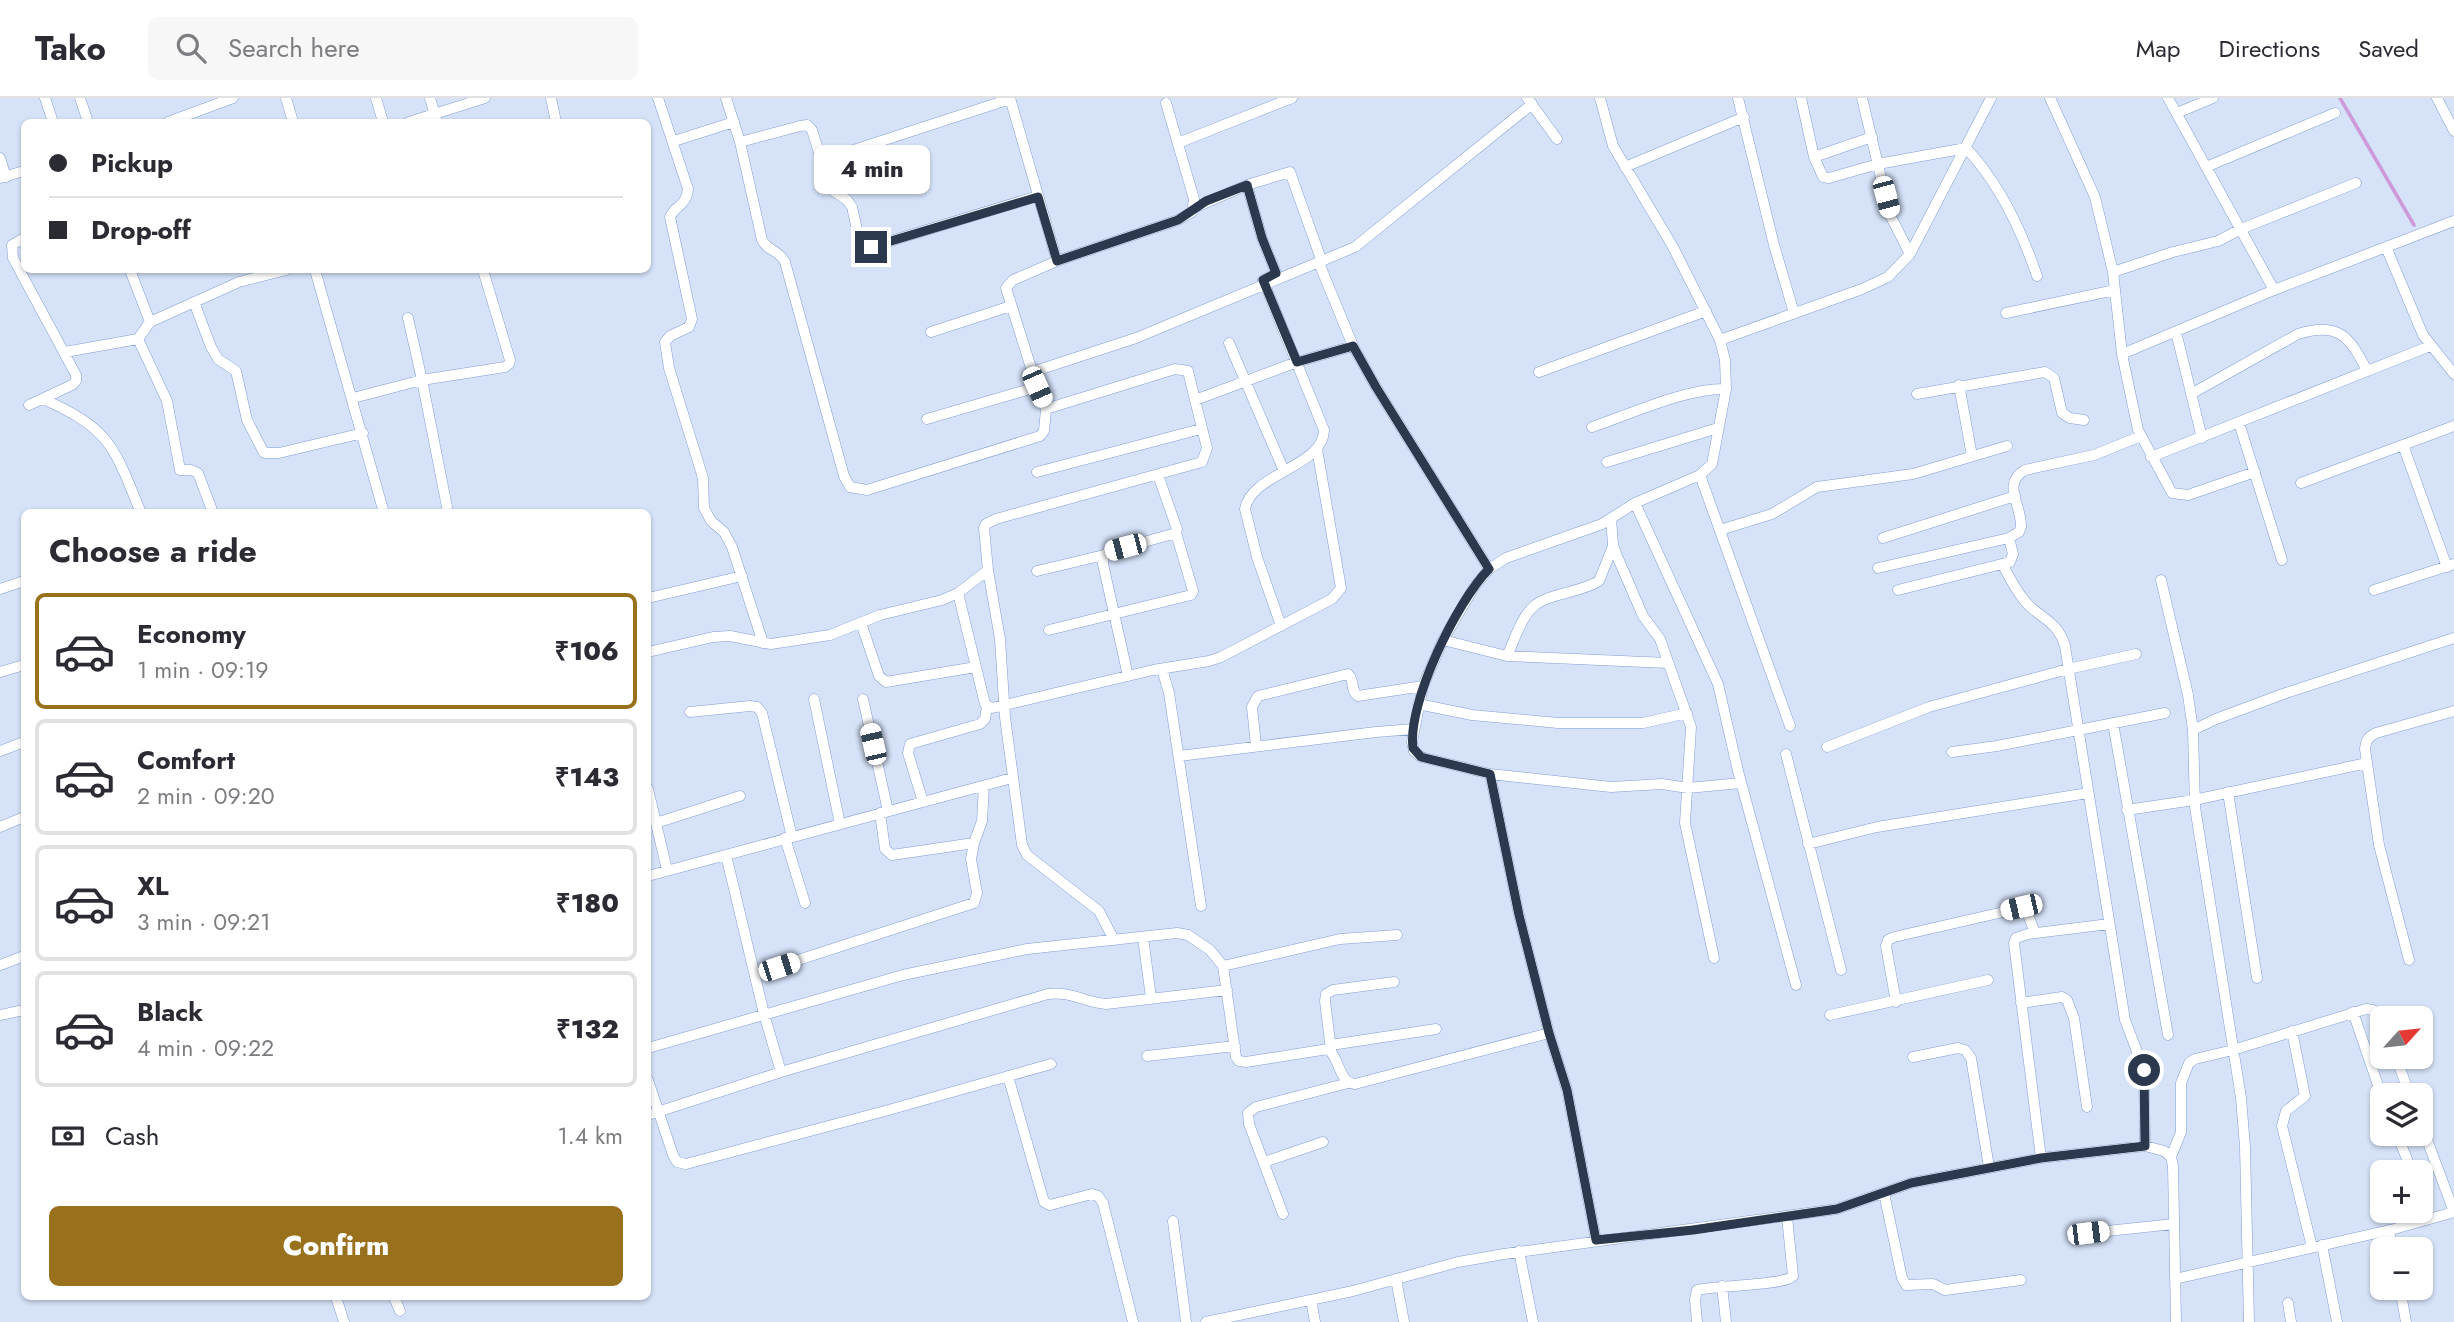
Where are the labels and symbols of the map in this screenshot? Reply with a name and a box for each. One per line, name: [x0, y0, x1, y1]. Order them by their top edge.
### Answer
callout: 4 min: [813, 145, 929, 194]
car: [1871, 174, 1902, 220]
route end: [855, 231, 887, 263]
car: [1019, 364, 1056, 410]
car: [1102, 531, 1149, 563]
car: [859, 721, 888, 767]
car: [1999, 892, 2044, 922]
car: [756, 951, 803, 983]
north arrow: [2370, 1006, 2432, 1069]
route start: [2128, 1054, 2160, 1086]
car: [2066, 1220, 2111, 1246]

